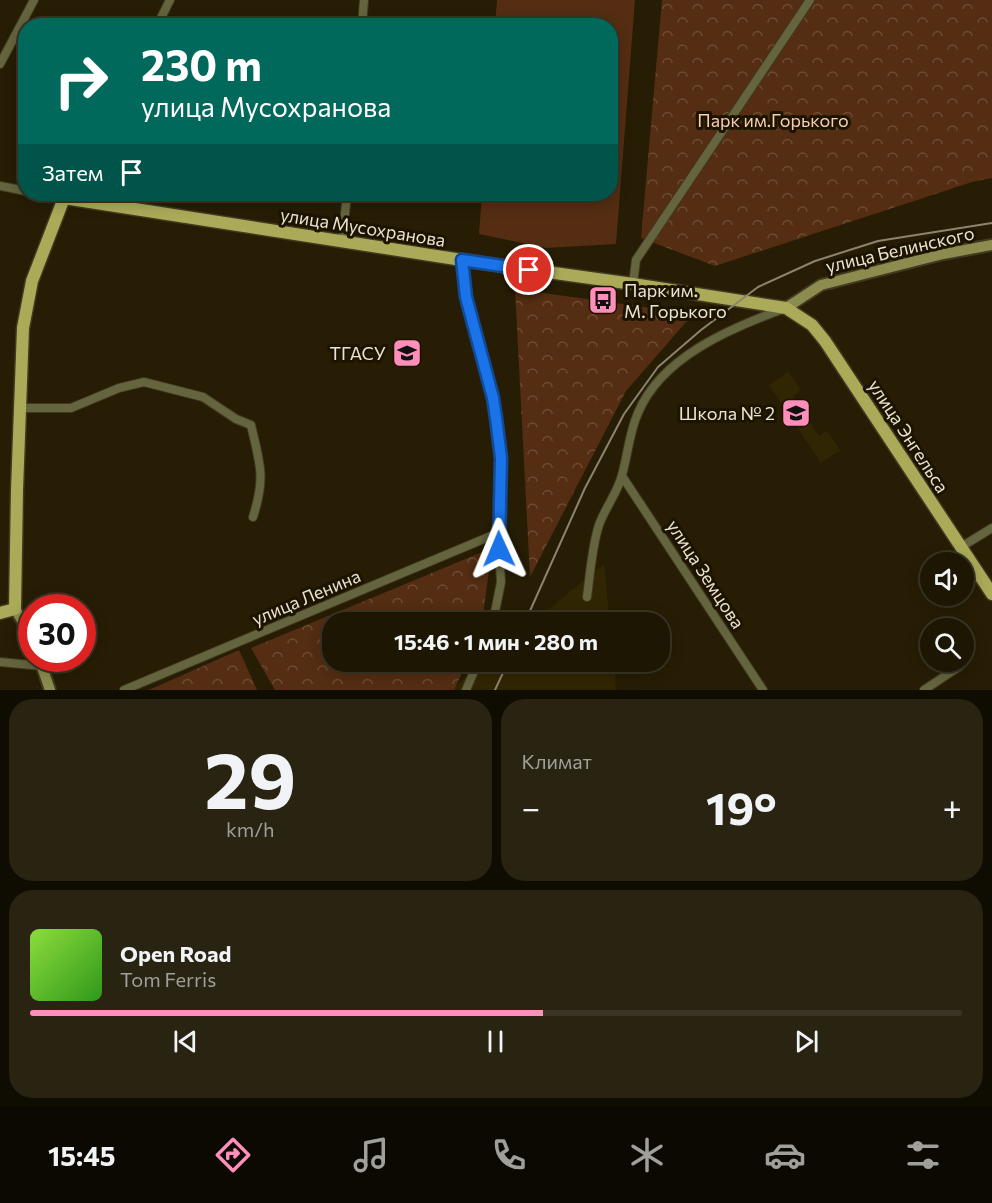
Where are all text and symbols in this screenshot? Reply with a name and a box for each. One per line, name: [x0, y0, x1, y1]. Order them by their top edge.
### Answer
text: 230 m: [141, 38, 262, 90]
icon: right: [42, 42, 120, 120]
text: улица Мусохранова: [141, 90, 391, 123]
park label: Парк им.Горького: [697, 109, 849, 131]
icon: arrive: [115, 156, 148, 189]
text: Затем: [42, 159, 103, 186]
street label: улица Мусохранова: [279, 203, 447, 251]
street label: улица Белинского: [824, 221, 976, 277]
pin: [503, 244, 554, 295]
icon: arrive: [512, 253, 545, 286]
place label: Парк им. М. Горького: [624, 279, 727, 322]
bus stop icon: Парк им. М. Горького: [587, 284, 619, 316]
school or university icon: ТГАСУ: [391, 337, 423, 369]
place label: ТГАСУ: [330, 342, 386, 364]
street label: улица Энгельса: [864, 375, 954, 497]
school or university icon: Школа № 2: [780, 397, 812, 429]
place label: Школа № 2: [679, 402, 775, 424]
street label: улица Земцова: [663, 515, 749, 633]
position arrow: [467, 517, 531, 581]
map controls: [920, 552, 974, 672]
button: sound: [920, 552, 974, 606]
street label: улица Ленина: [248, 564, 364, 630]
speed limit sign: 30: [18, 594, 96, 672]
button: search: [920, 618, 974, 672]
text: 15:46 · 1 мин · 280 m: [394, 628, 598, 655]
text: 29: [204, 730, 296, 825]
text: Климат: [522, 749, 592, 773]
text: 19°: [706, 779, 777, 834]
text: −: [522, 786, 540, 827]
text: +: [943, 786, 962, 827]
text: km/h: [226, 817, 275, 841]
text: Open Road: [120, 940, 231, 967]
text: Tom Ferris: [120, 967, 216, 991]
icon: previous: [169, 1025, 202, 1058]
icon: pause: [479, 1025, 512, 1058]
icon: next: [790, 1025, 823, 1058]
icon: directions: [212, 1134, 254, 1176]
icon: music: [350, 1134, 392, 1176]
icon: phone: [488, 1134, 530, 1176]
icon: climate: [626, 1134, 668, 1176]
icon: car: [764, 1134, 806, 1176]
icon: filters: [902, 1134, 944, 1176]
text: 15:45: [48, 1139, 115, 1172]

